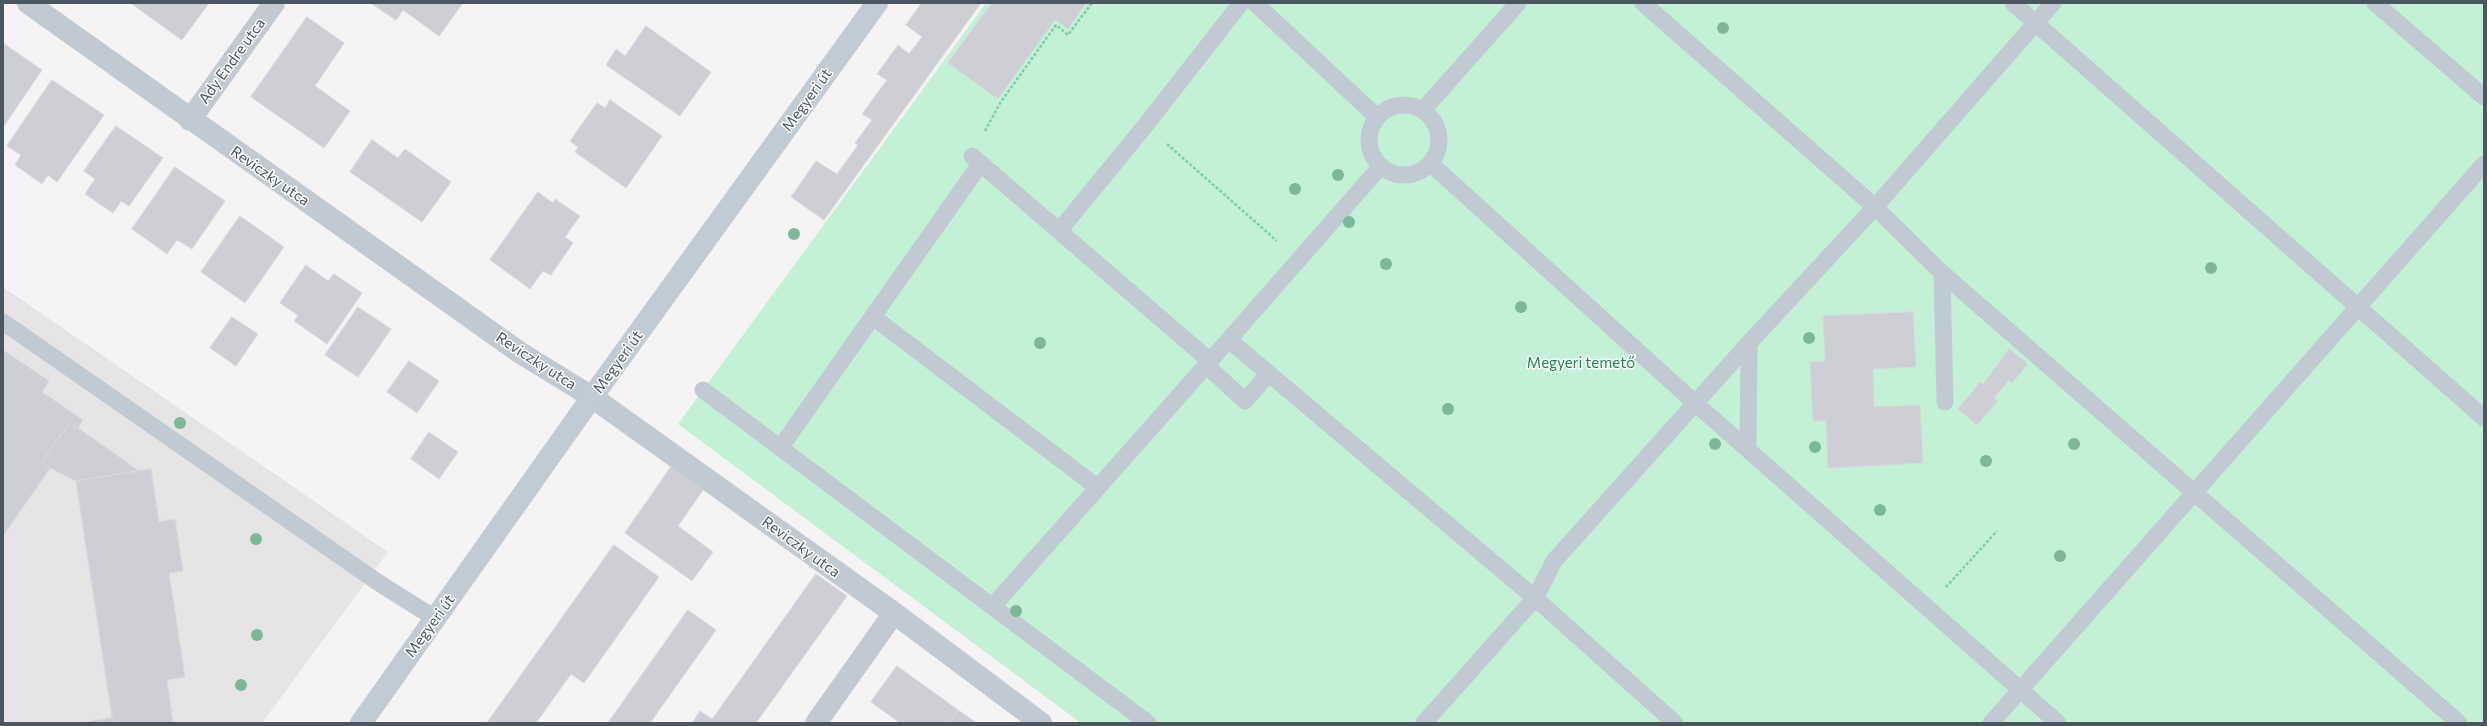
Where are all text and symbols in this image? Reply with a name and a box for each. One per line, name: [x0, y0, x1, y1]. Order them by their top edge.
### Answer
street label: Ady Endre utca: [195, 15, 269, 107]
street label: Megyeri út: [778, 65, 836, 135]
street label: Reviczky utca: [227, 142, 313, 210]
street label: Megyeri út: [589, 327, 647, 397]
street label: Reviczky utca: [492, 328, 580, 394]
park label: Megyeri temető: [1527, 354, 1635, 372]
street label: Reviczky utca: [758, 513, 844, 581]
street label: Megyeri út: [401, 591, 459, 661]

